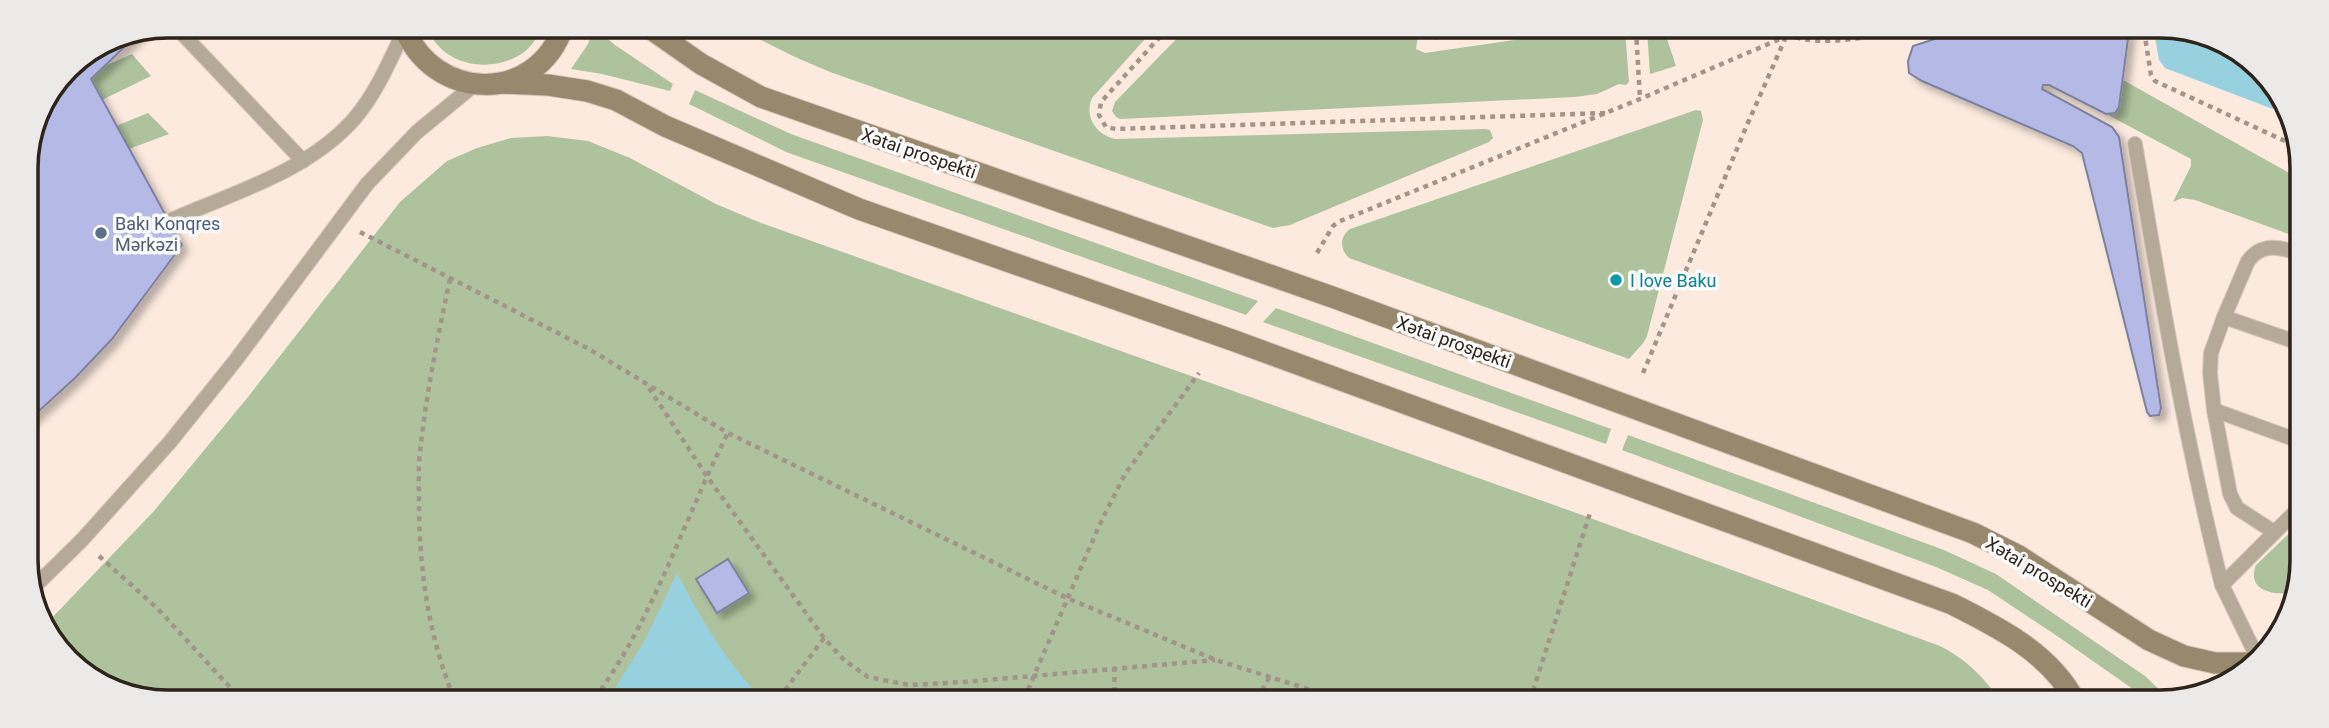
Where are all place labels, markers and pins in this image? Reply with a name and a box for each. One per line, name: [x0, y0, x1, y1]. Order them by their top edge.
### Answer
place label: Bakı Konqres Mərkəzi: [115, 213, 220, 255]
marker: Bakı Konqres Mərkəzi: [93, 225, 109, 241]
place label: I love Baku: [1630, 270, 1717, 291]
marker: I love Baku: [1608, 272, 1624, 288]

